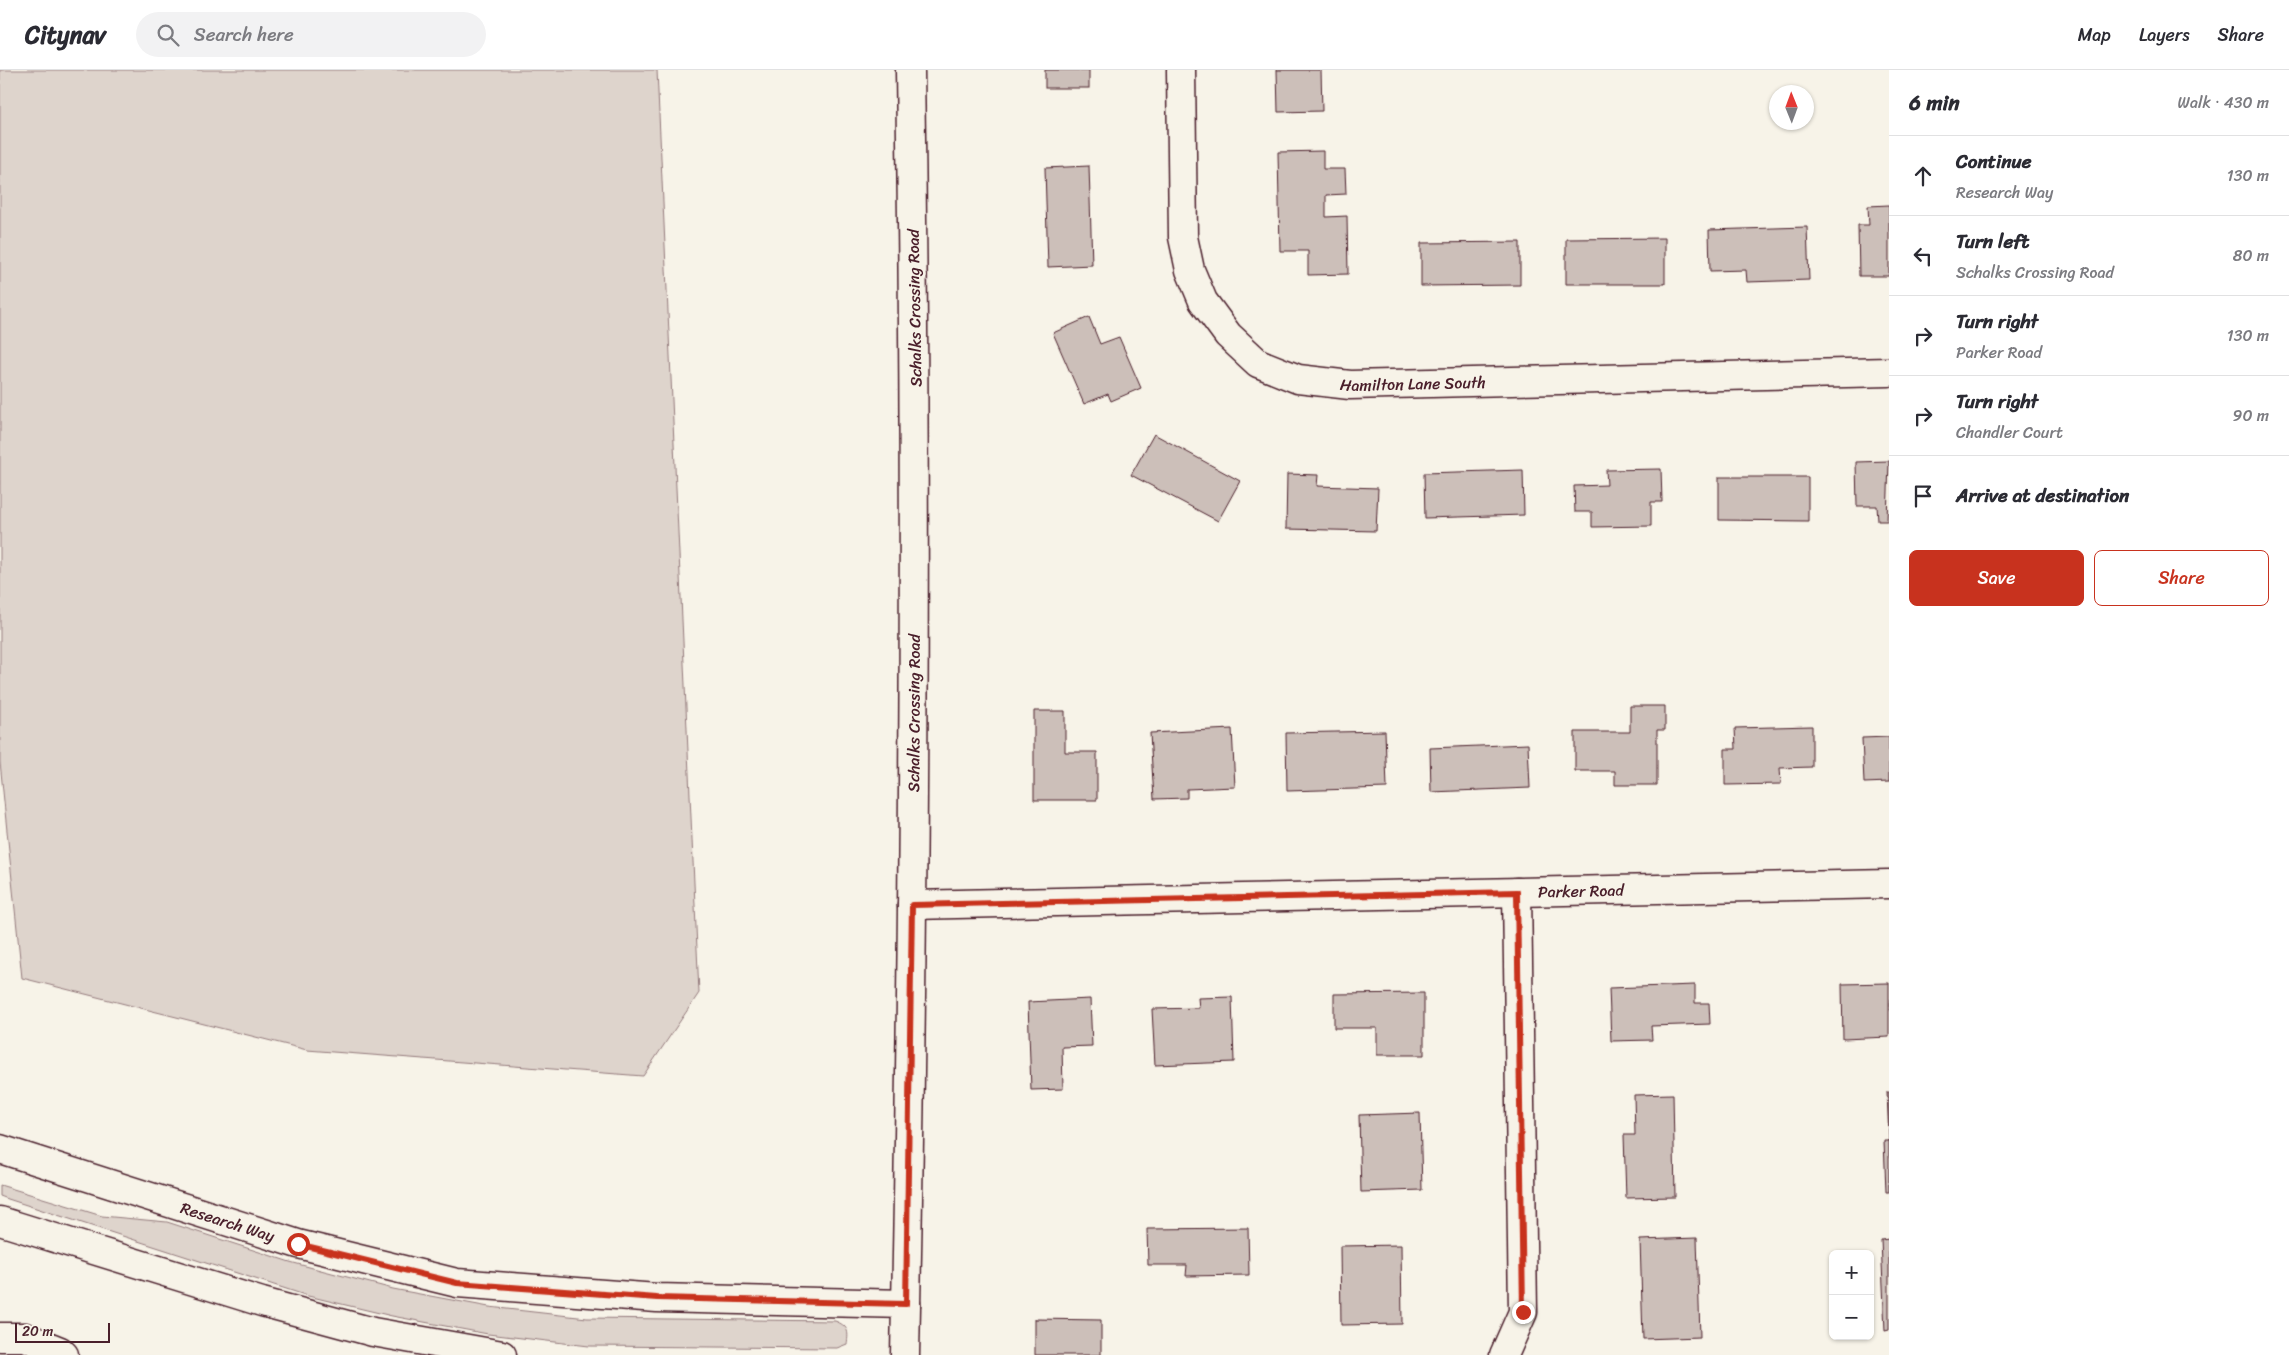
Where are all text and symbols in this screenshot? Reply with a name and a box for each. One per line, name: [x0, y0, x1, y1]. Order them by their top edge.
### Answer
search box: [136, 12, 486, 57]
text: Citynav: [25, 14, 106, 56]
text: Search here: [194, 18, 294, 51]
text: Map: [2078, 19, 2111, 51]
text: Layers: [2139, 19, 2190, 51]
text: Share: [2218, 19, 2264, 51]
icon: search: [154, 21, 182, 49]
text: 6 min: [1909, 84, 1960, 122]
north arrow: [1769, 85, 1814, 130]
text: Walk · 430 m: [2178, 88, 2269, 117]
text: Continue: [1956, 145, 2032, 178]
text: 130 m: [2227, 161, 2269, 190]
icon: ahead: [1909, 162, 1937, 190]
text: Research Way: [1956, 178, 2053, 207]
text: Turn left: [1956, 225, 2029, 258]
street label: Schalks Crossing Road: [899, 227, 930, 387]
text: 80 m: [2233, 241, 2269, 270]
icon: left: [1909, 242, 1937, 270]
text: Schalks Crossing Road: [1956, 258, 2114, 287]
text: Turn right: [1956, 305, 2038, 338]
text: 130 m: [2227, 321, 2269, 350]
icon: right: [1909, 322, 1937, 350]
text: Parker Road: [1956, 338, 2042, 367]
street label: Hamilton Lane South: [1338, 368, 1486, 400]
text: Turn right: [1956, 385, 2038, 418]
text: 90 m: [2233, 401, 2269, 430]
icon: right: [1909, 402, 1937, 430]
text: Chandler Court: [1956, 418, 2063, 447]
text: Arrive at destination: [1956, 479, 2129, 512]
icon: arrive: [1909, 482, 1937, 510]
button: Save: [1909, 550, 2084, 606]
button: Share: [2094, 550, 2269, 606]
street label: Schalks Crossing Road: [899, 632, 929, 792]
street label: Parker Road: [1538, 876, 1626, 907]
street label: Research Way: [177, 1193, 279, 1251]
route start: [287, 1233, 310, 1256]
map controls: [1829, 1250, 1874, 1340]
button: +: [1829, 1250, 1874, 1295]
button: −: [1829, 1295, 1874, 1340]
route end: [1512, 1301, 1535, 1324]
text: 20 m: [22, 1319, 53, 1344]
scale bar: [15, 1320, 110, 1343]

